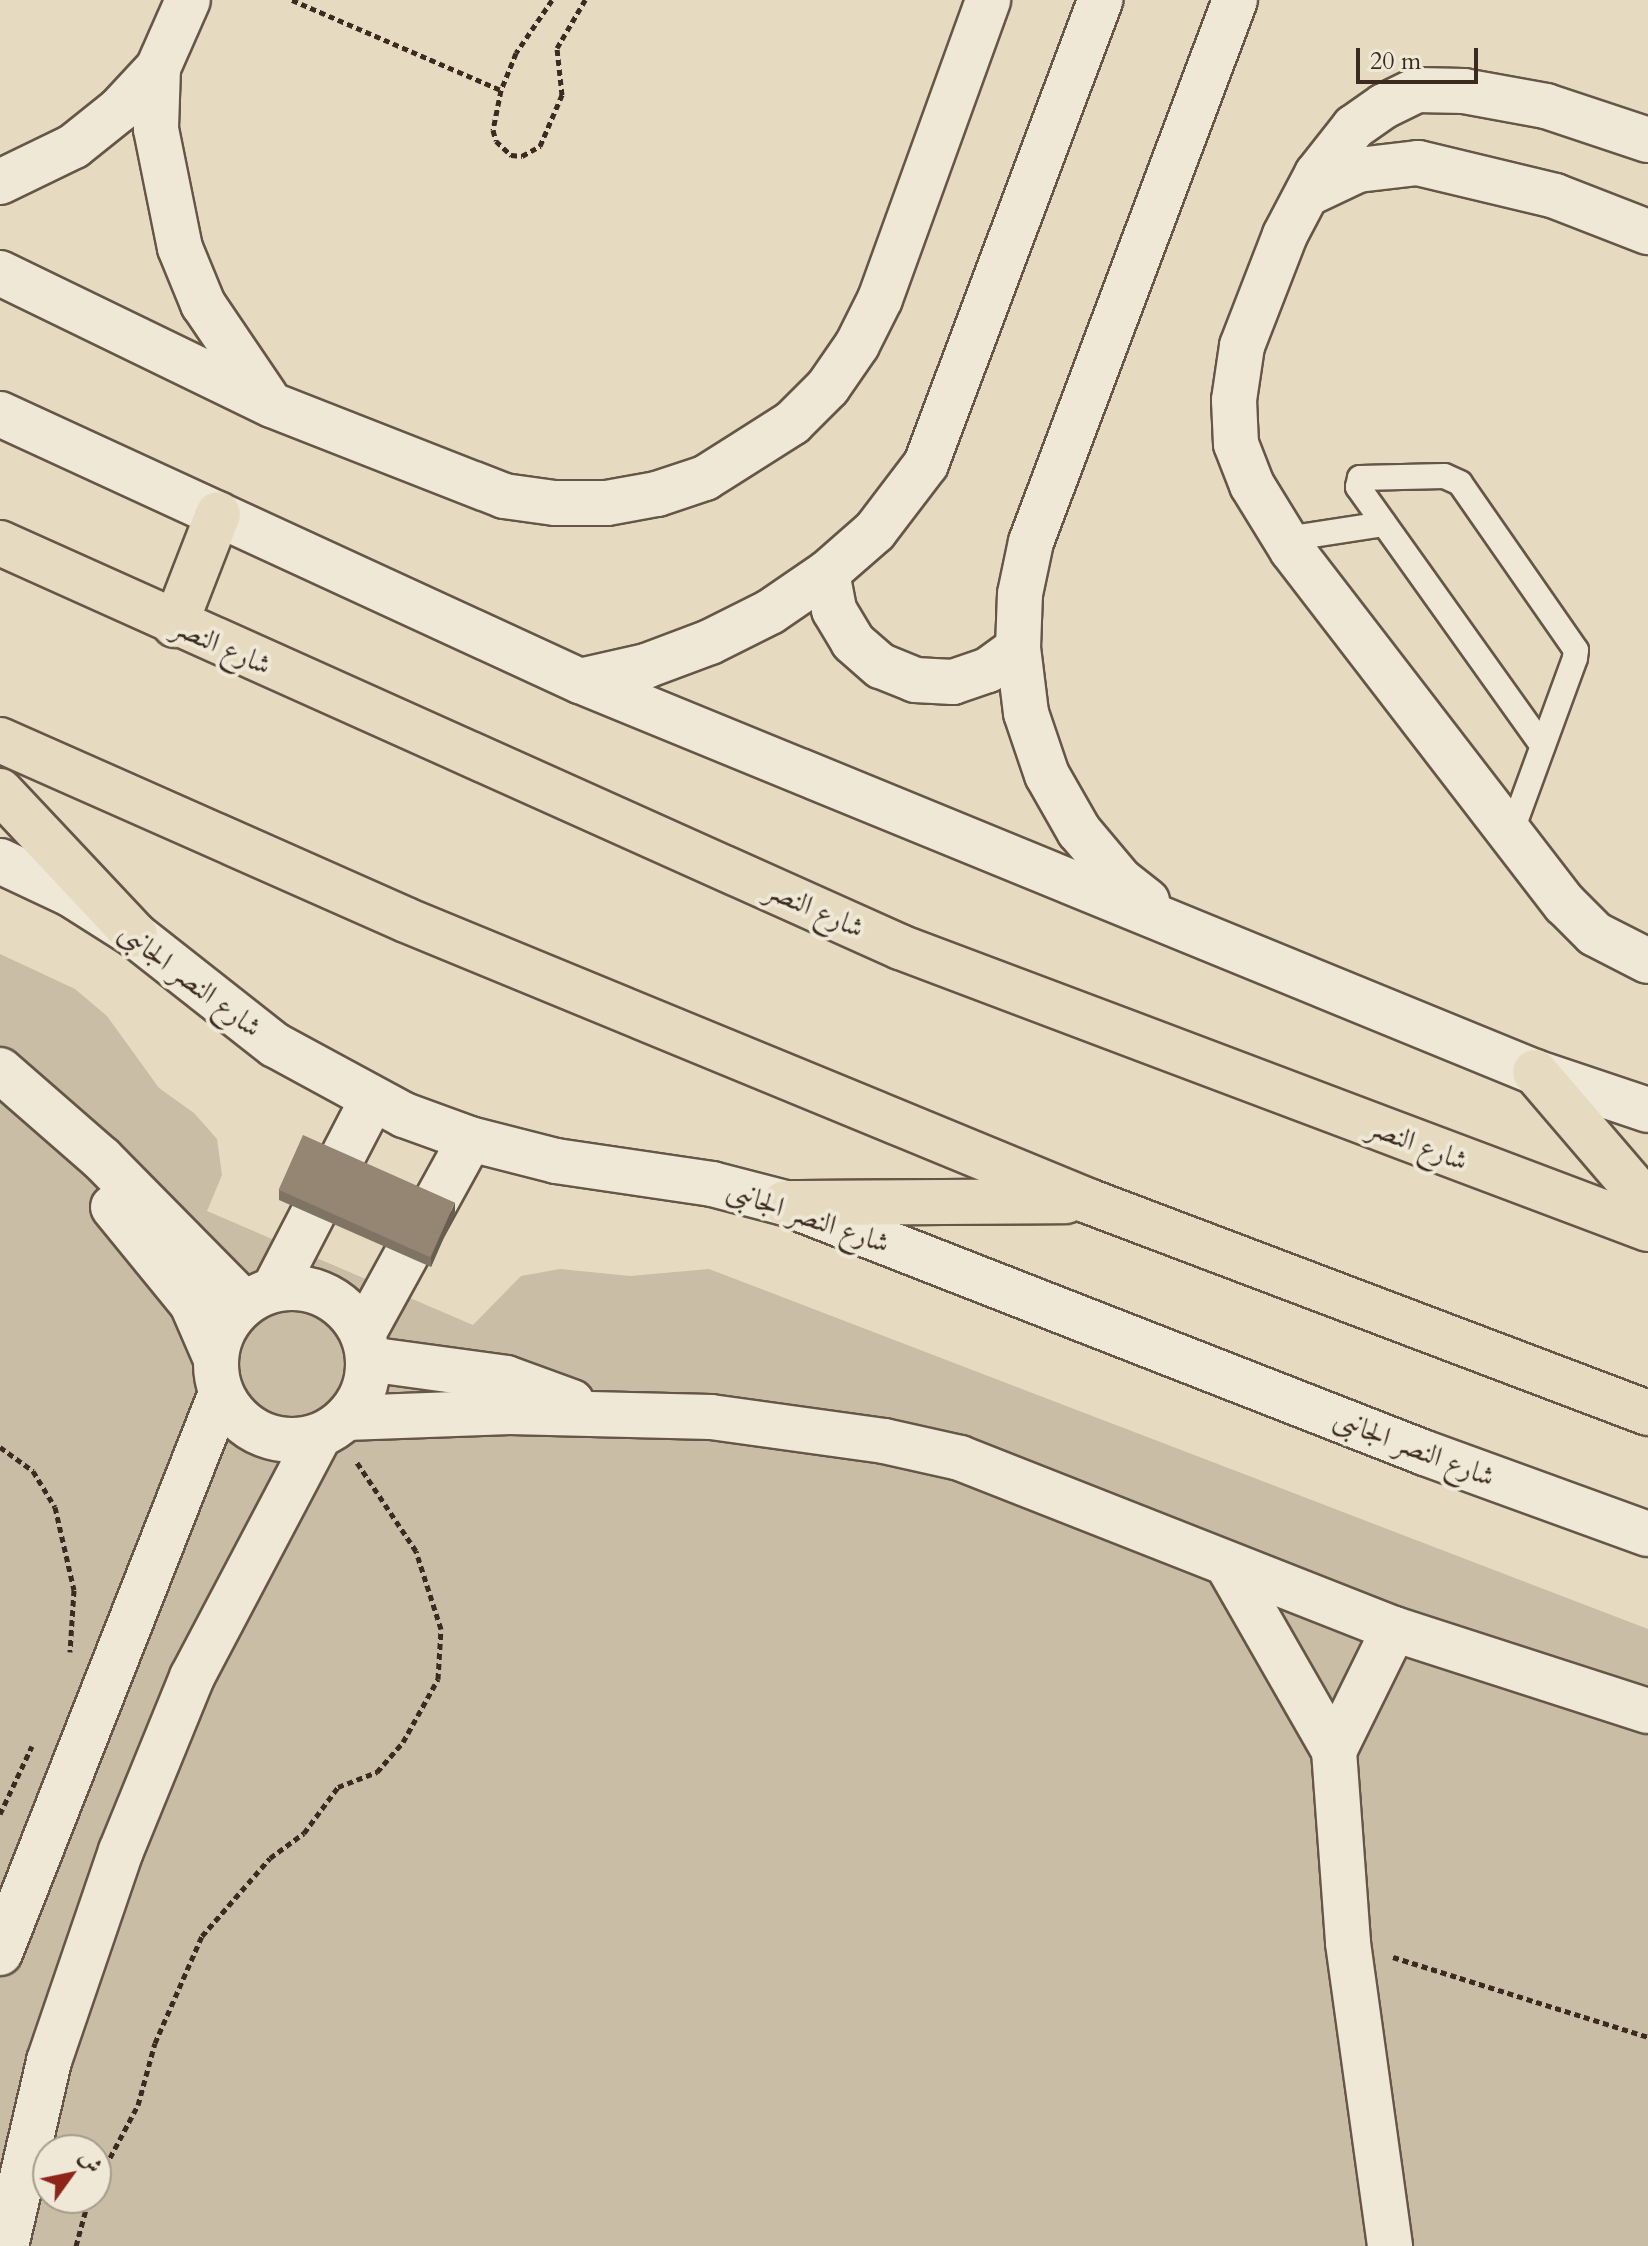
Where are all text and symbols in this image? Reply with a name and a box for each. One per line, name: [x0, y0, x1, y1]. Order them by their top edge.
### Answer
scale bar: [1360, 32, 1482, 82]
text: 20 m: [1370, 45, 1421, 78]
street label: شارع النصر: [168, 610, 276, 682]
street label: شارع النصر: [761, 873, 869, 945]
street label: شارع النصر الجانبى: [112, 915, 268, 1045]
street label: شارع النصر: [1364, 1110, 1472, 1178]
street label: شارع النصر الجانبى: [722, 1173, 894, 1261]
street label: شارع النصر الجانبى: [1329, 1402, 1499, 1494]
north arrow: [32, 2134, 112, 2214]
text: ش: [72, 2145, 109, 2179]

